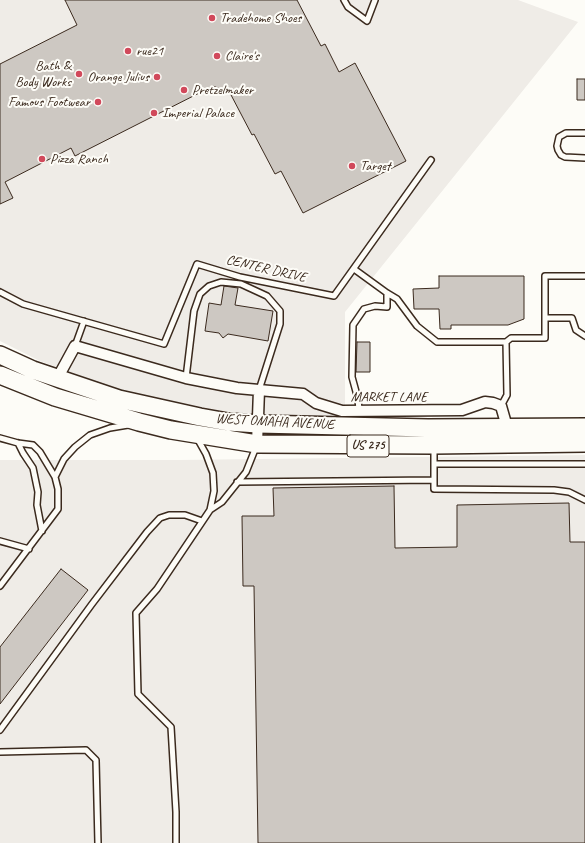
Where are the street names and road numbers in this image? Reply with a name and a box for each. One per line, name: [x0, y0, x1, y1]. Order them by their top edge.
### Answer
street label: CENTER DRIVE: [224, 252, 308, 286]
street label: MARKET LANE: [351, 389, 427, 405]
street label: WEST OMAHA AVENUE: [215, 411, 335, 433]
road number: US 275: [347, 435, 389, 457]

